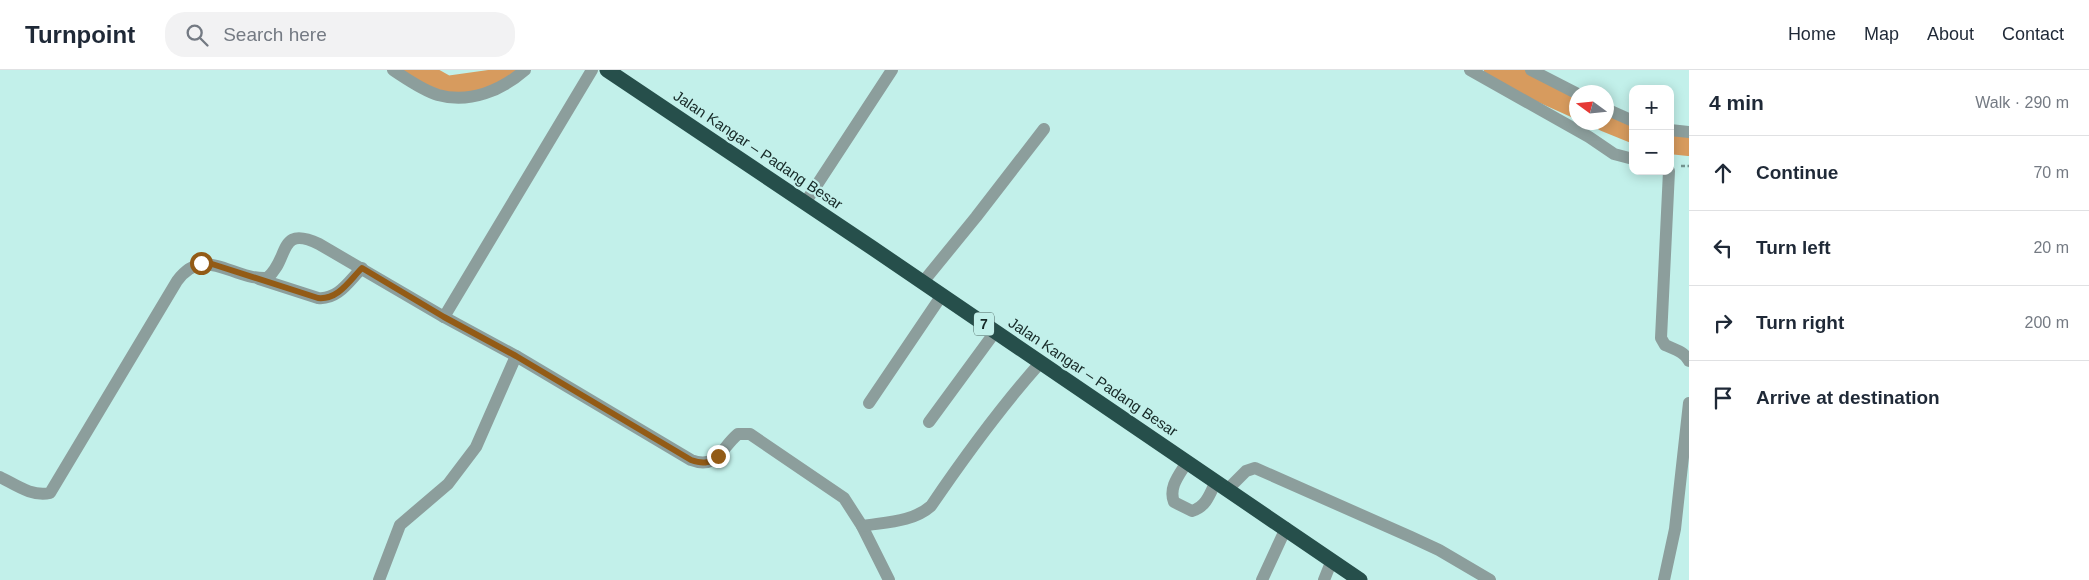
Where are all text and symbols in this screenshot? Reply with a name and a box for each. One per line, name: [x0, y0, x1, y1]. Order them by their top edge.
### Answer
search box: [165, 12, 515, 57]
text: Turnpoint: [25, 21, 135, 48]
icon: search: [183, 21, 211, 49]
text: Search here: [223, 24, 327, 45]
text: Home: [1788, 24, 1836, 44]
text: Map: [1864, 24, 1899, 44]
text: About: [1927, 24, 1974, 44]
text: Contact: [2002, 24, 2064, 44]
north arrow: [1569, 85, 1614, 130]
map controls: [1629, 85, 1674, 175]
button: +: [1629, 85, 1674, 130]
street label: Jalan Kangar – Padang Besar: [671, 87, 846, 213]
text: 4 min: [1709, 91, 1764, 114]
text: Walk · 290 m: [1975, 94, 2069, 111]
button: −: [1629, 130, 1674, 175]
icon: ahead: [1709, 159, 1737, 187]
text: Continue: [1756, 162, 1838, 183]
text: 70 m: [2033, 164, 2069, 181]
icon: left: [1709, 234, 1737, 262]
text: Turn left: [1756, 237, 1831, 258]
text: 20 m: [2033, 239, 2069, 256]
route start: [190, 252, 213, 275]
icon: right: [1709, 309, 1737, 337]
road number: 7: [974, 312, 994, 336]
text: Turn right: [1756, 312, 1844, 333]
street label: Jalan Kangar – Padang Besar: [1006, 314, 1181, 440]
text: 200 m: [2025, 314, 2069, 331]
icon: arrive: [1709, 384, 1737, 412]
text: Arrive at destination: [1756, 387, 1940, 408]
route end: [707, 445, 730, 468]

